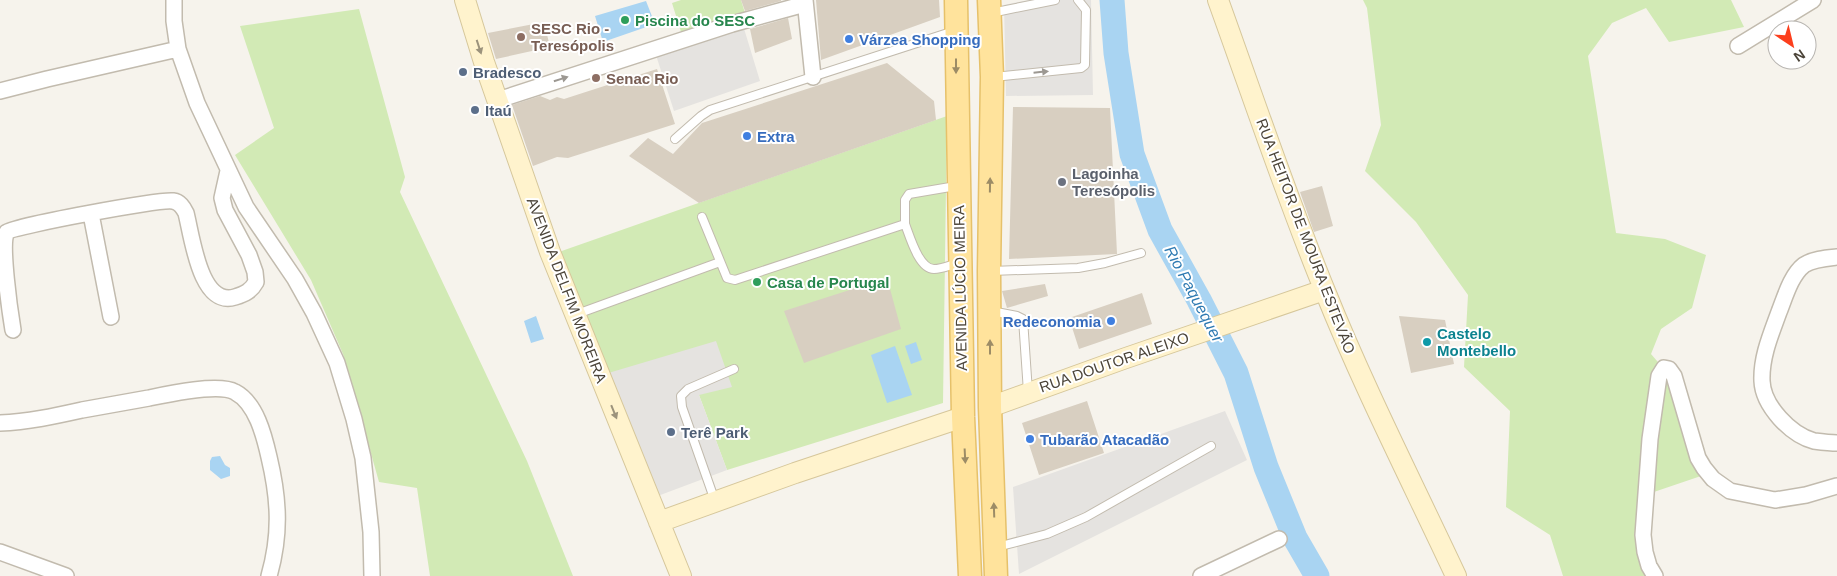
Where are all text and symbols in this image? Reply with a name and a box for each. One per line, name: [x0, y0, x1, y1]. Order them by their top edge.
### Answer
place label: Piscina do SESC: [635, 12, 755, 29]
marker: Piscina do SESC: [619, 14, 631, 26]
place label: SESC Rio - Teresópolis: [531, 20, 614, 54]
north arrow: [1767, 20, 1817, 70]
marker: SESC Rio - Teresópolis: [515, 31, 527, 43]
place label: Várzea Shopping: [859, 31, 981, 48]
marker: Várzea Shopping: [843, 33, 855, 45]
one-way arrow: [476, 39, 484, 54]
text: N: [1791, 46, 1808, 65]
one-way arrow: [952, 58, 960, 74]
place label: Bradesco: [473, 64, 541, 81]
marker: Bradesco: [457, 66, 469, 78]
one-way arrow: [1033, 68, 1049, 76]
place label: Senac Rio: [606, 70, 679, 87]
marker: Senac Rio: [590, 72, 602, 84]
one-way arrow: [554, 75, 569, 83]
place label: Itaú: [485, 102, 512, 119]
marker: Itaú: [469, 104, 481, 116]
street label: RUA HEITOR DE MOURA ESTEVÃO: [1253, 116, 1359, 356]
place label: Extra: [757, 128, 795, 145]
marker: Extra: [741, 130, 753, 142]
place label: Lagoinha Teresópolis: [1072, 165, 1155, 199]
marker: Lagoinha Teresópolis: [1056, 176, 1068, 188]
one-way arrow: [987, 177, 995, 193]
street label: AVENIDA DELFIM MOREIRA: [524, 195, 610, 385]
street label: AVENIDA LÚCIO MEIRA: [950, 205, 970, 371]
water label: Rio Paquequer: [1161, 243, 1227, 346]
place label: Casa de Portugal: [767, 274, 890, 291]
marker: Casa de Portugal: [751, 276, 763, 288]
place label: Redeconomia: [1003, 313, 1102, 330]
marker: Redeconomia: [1105, 315, 1117, 327]
place label: Castelo Montebello: [1437, 325, 1516, 359]
street label: RUA DOUTOR ALEIXO: [1037, 328, 1191, 396]
marker: Castelo Montebello: [1421, 336, 1433, 348]
one-way arrow: [986, 339, 994, 355]
one-way arrow: [611, 405, 619, 420]
place label: Terê Park: [681, 424, 749, 441]
marker: Terê Park: [665, 426, 677, 438]
place label: Tubarão Atacadão: [1040, 431, 1169, 448]
marker: Tubarão Atacadão: [1024, 433, 1036, 445]
one-way arrow: [961, 448, 969, 464]
one-way arrow: [990, 502, 998, 518]

